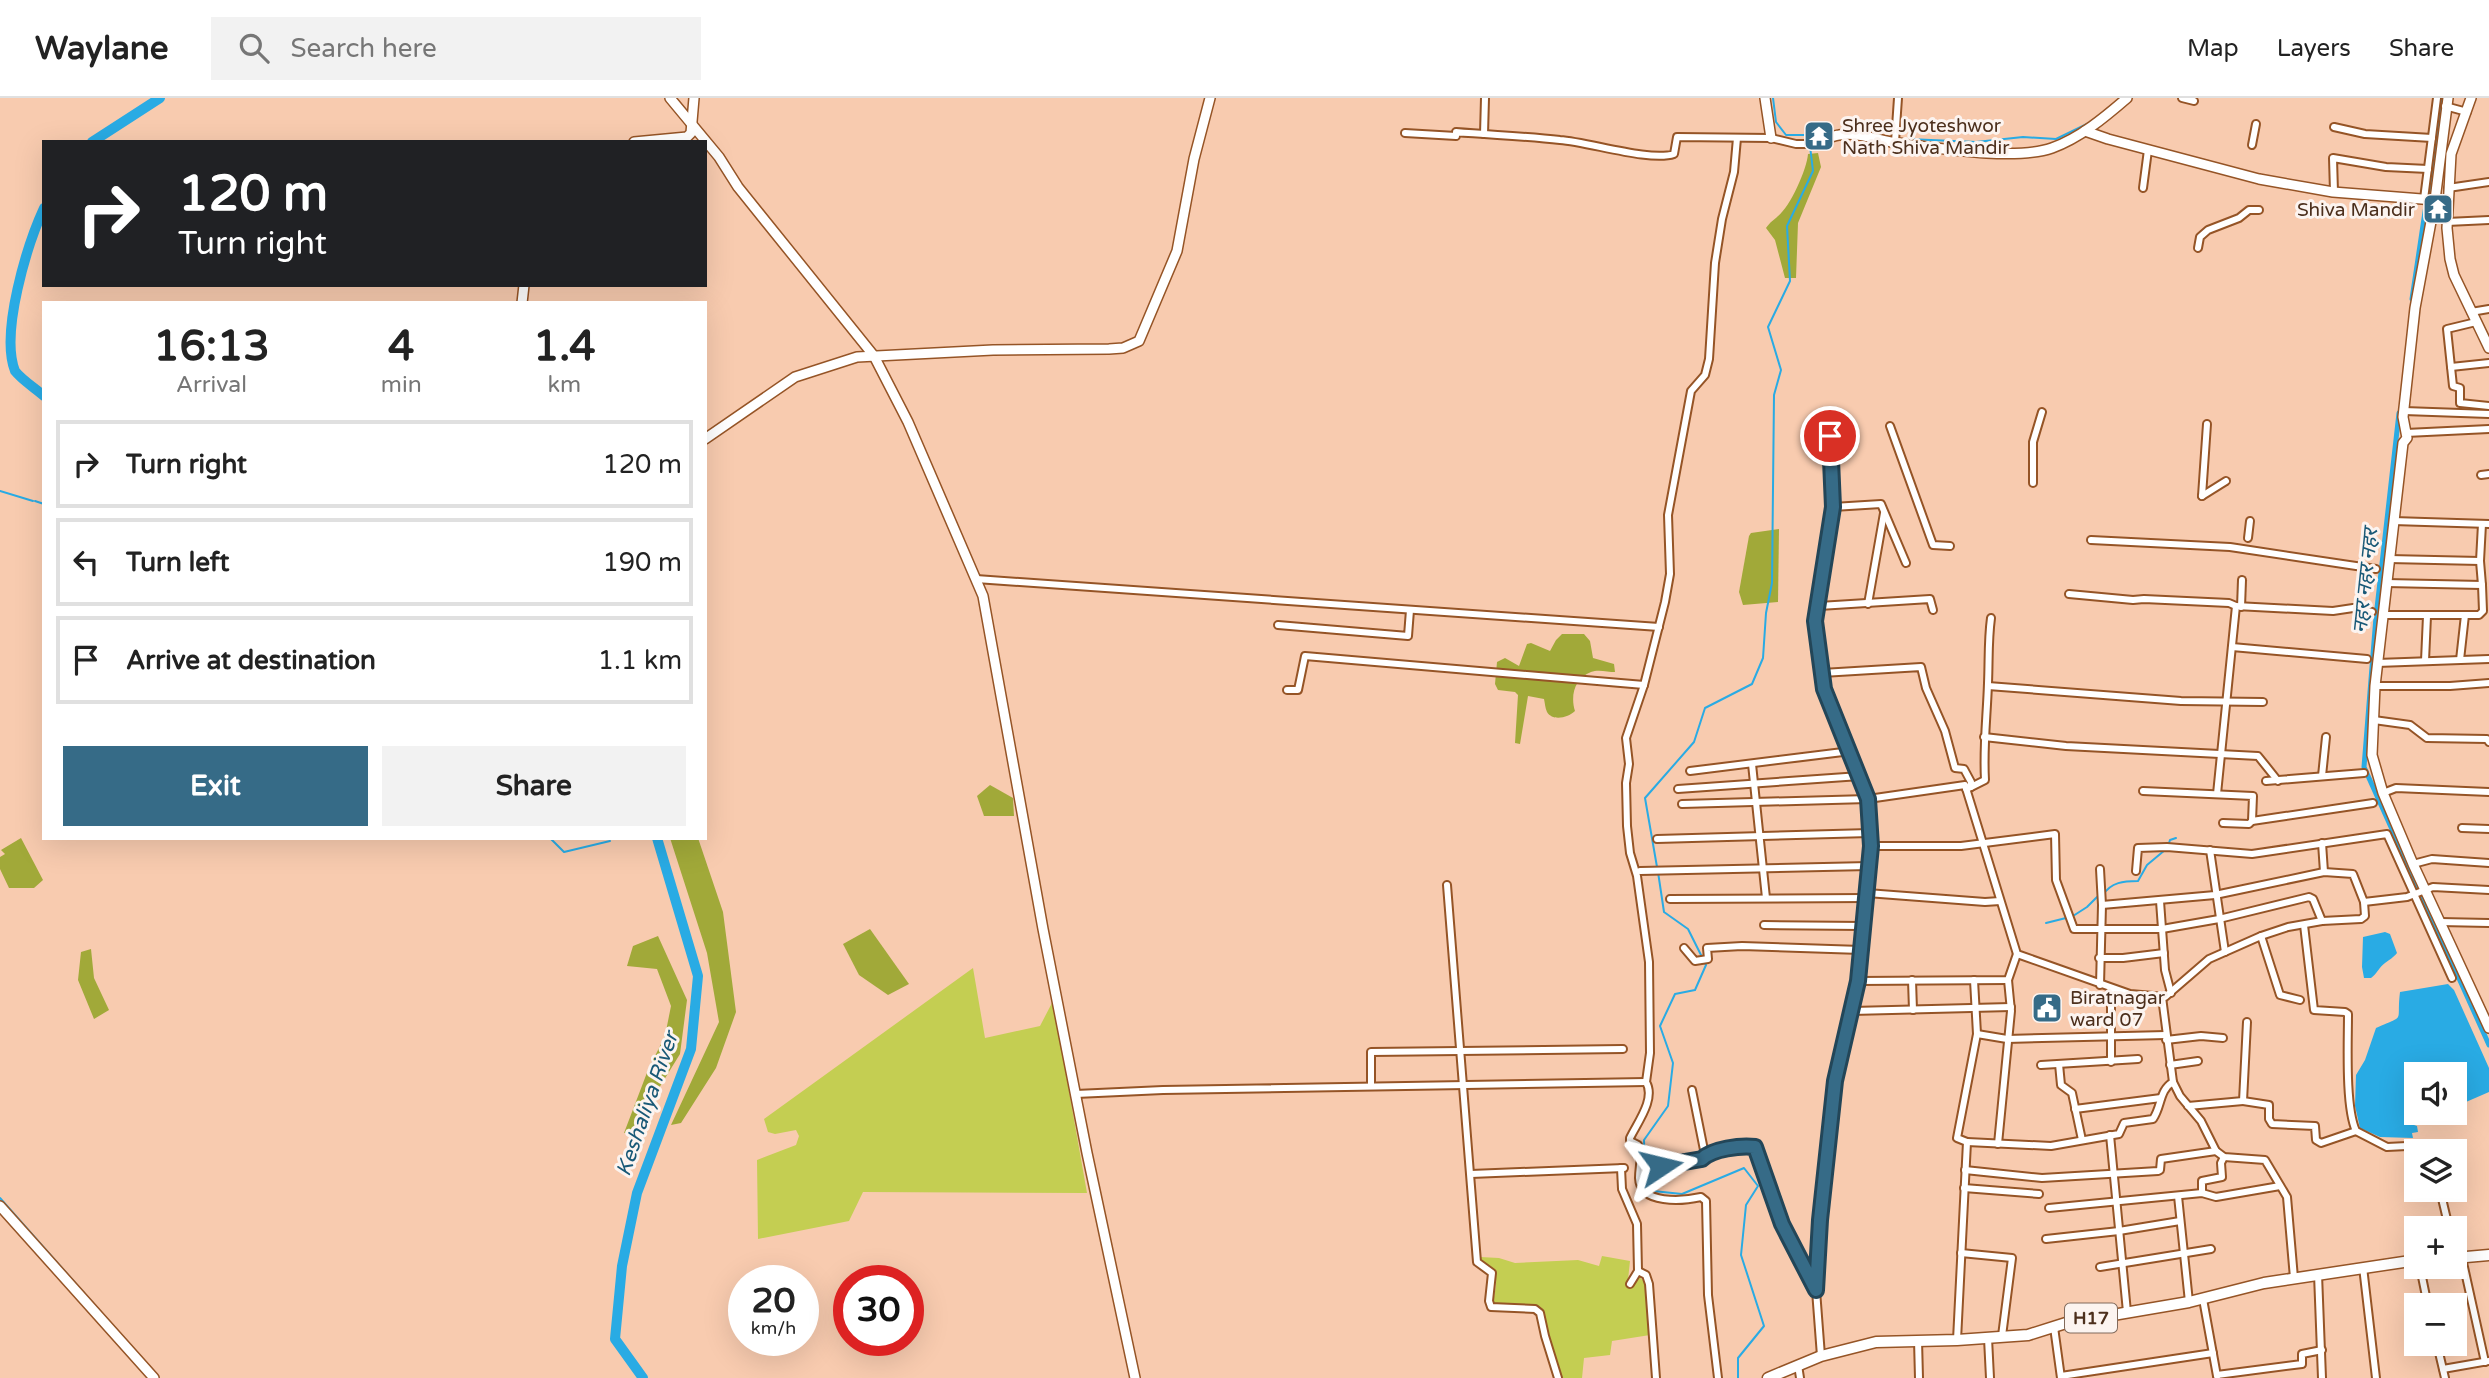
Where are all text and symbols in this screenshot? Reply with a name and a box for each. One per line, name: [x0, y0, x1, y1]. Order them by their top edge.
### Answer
search box: [211, 17, 701, 80]
text: Waylane: [35, 29, 169, 68]
icon: search: [235, 29, 273, 67]
text: Search here: [291, 33, 437, 64]
text: Map: [2187, 34, 2239, 63]
text: Layers: [2277, 34, 2351, 63]
text: Share: [2389, 34, 2454, 63]
place label: Shree Jyoteshwor Nath Shiva Mandir: [1842, 115, 2010, 159]
temple icon: Shree Jyoteshwor Nath Shiva Mandir: [1802, 119, 1836, 153]
text: 120 m: [178, 165, 328, 224]
icon: right: [63, 168, 154, 259]
temple icon: Shiva Mandir: [2421, 192, 2455, 226]
place label: Shiva Mandir: [2297, 199, 2416, 221]
text: Turn right: [178, 225, 327, 263]
text: 16:13: [153, 321, 270, 372]
text: 4: [388, 321, 414, 372]
text: 1.4: [533, 321, 596, 372]
text: Arrival: [176, 371, 247, 399]
text: min: [381, 371, 422, 399]
text: km: [548, 371, 581, 399]
pin: [1800, 406, 1860, 466]
icon: arrive: [1811, 417, 1849, 455]
icon: right: [67, 445, 105, 483]
text: Turn right: [126, 449, 247, 480]
text: 120 m: [602, 449, 682, 480]
water label: नहर नहर नहर: [2348, 523, 2384, 635]
icon: left: [67, 543, 105, 581]
text: Turn left: [126, 547, 229, 578]
text: 190 m: [602, 547, 682, 578]
icon: arrive: [67, 641, 105, 679]
text: Arrive at destination: [126, 645, 376, 676]
text: 1.1 km: [598, 645, 682, 676]
button: Exit: [63, 746, 368, 826]
button: Share: [382, 746, 686, 826]
place label: Biratnagar ward 07: [2070, 987, 2166, 1031]
public building icon: Biratnagar ward 07: [2030, 991, 2064, 1025]
water label: Keshaliya River: [611, 1026, 685, 1179]
map controls: [2404, 1062, 2467, 1356]
button: sound: [2404, 1062, 2467, 1125]
position arrow: [1624, 1129, 1698, 1203]
button: layers: [2404, 1139, 2467, 1202]
button: +: [2404, 1216, 2467, 1279]
speed limit sign: 30: [833, 1265, 924, 1356]
text: 20: [752, 1280, 795, 1322]
button: −: [2404, 1293, 2467, 1356]
road number: H17: [2065, 1303, 2117, 1332]
text: km/h: [751, 1317, 796, 1339]

